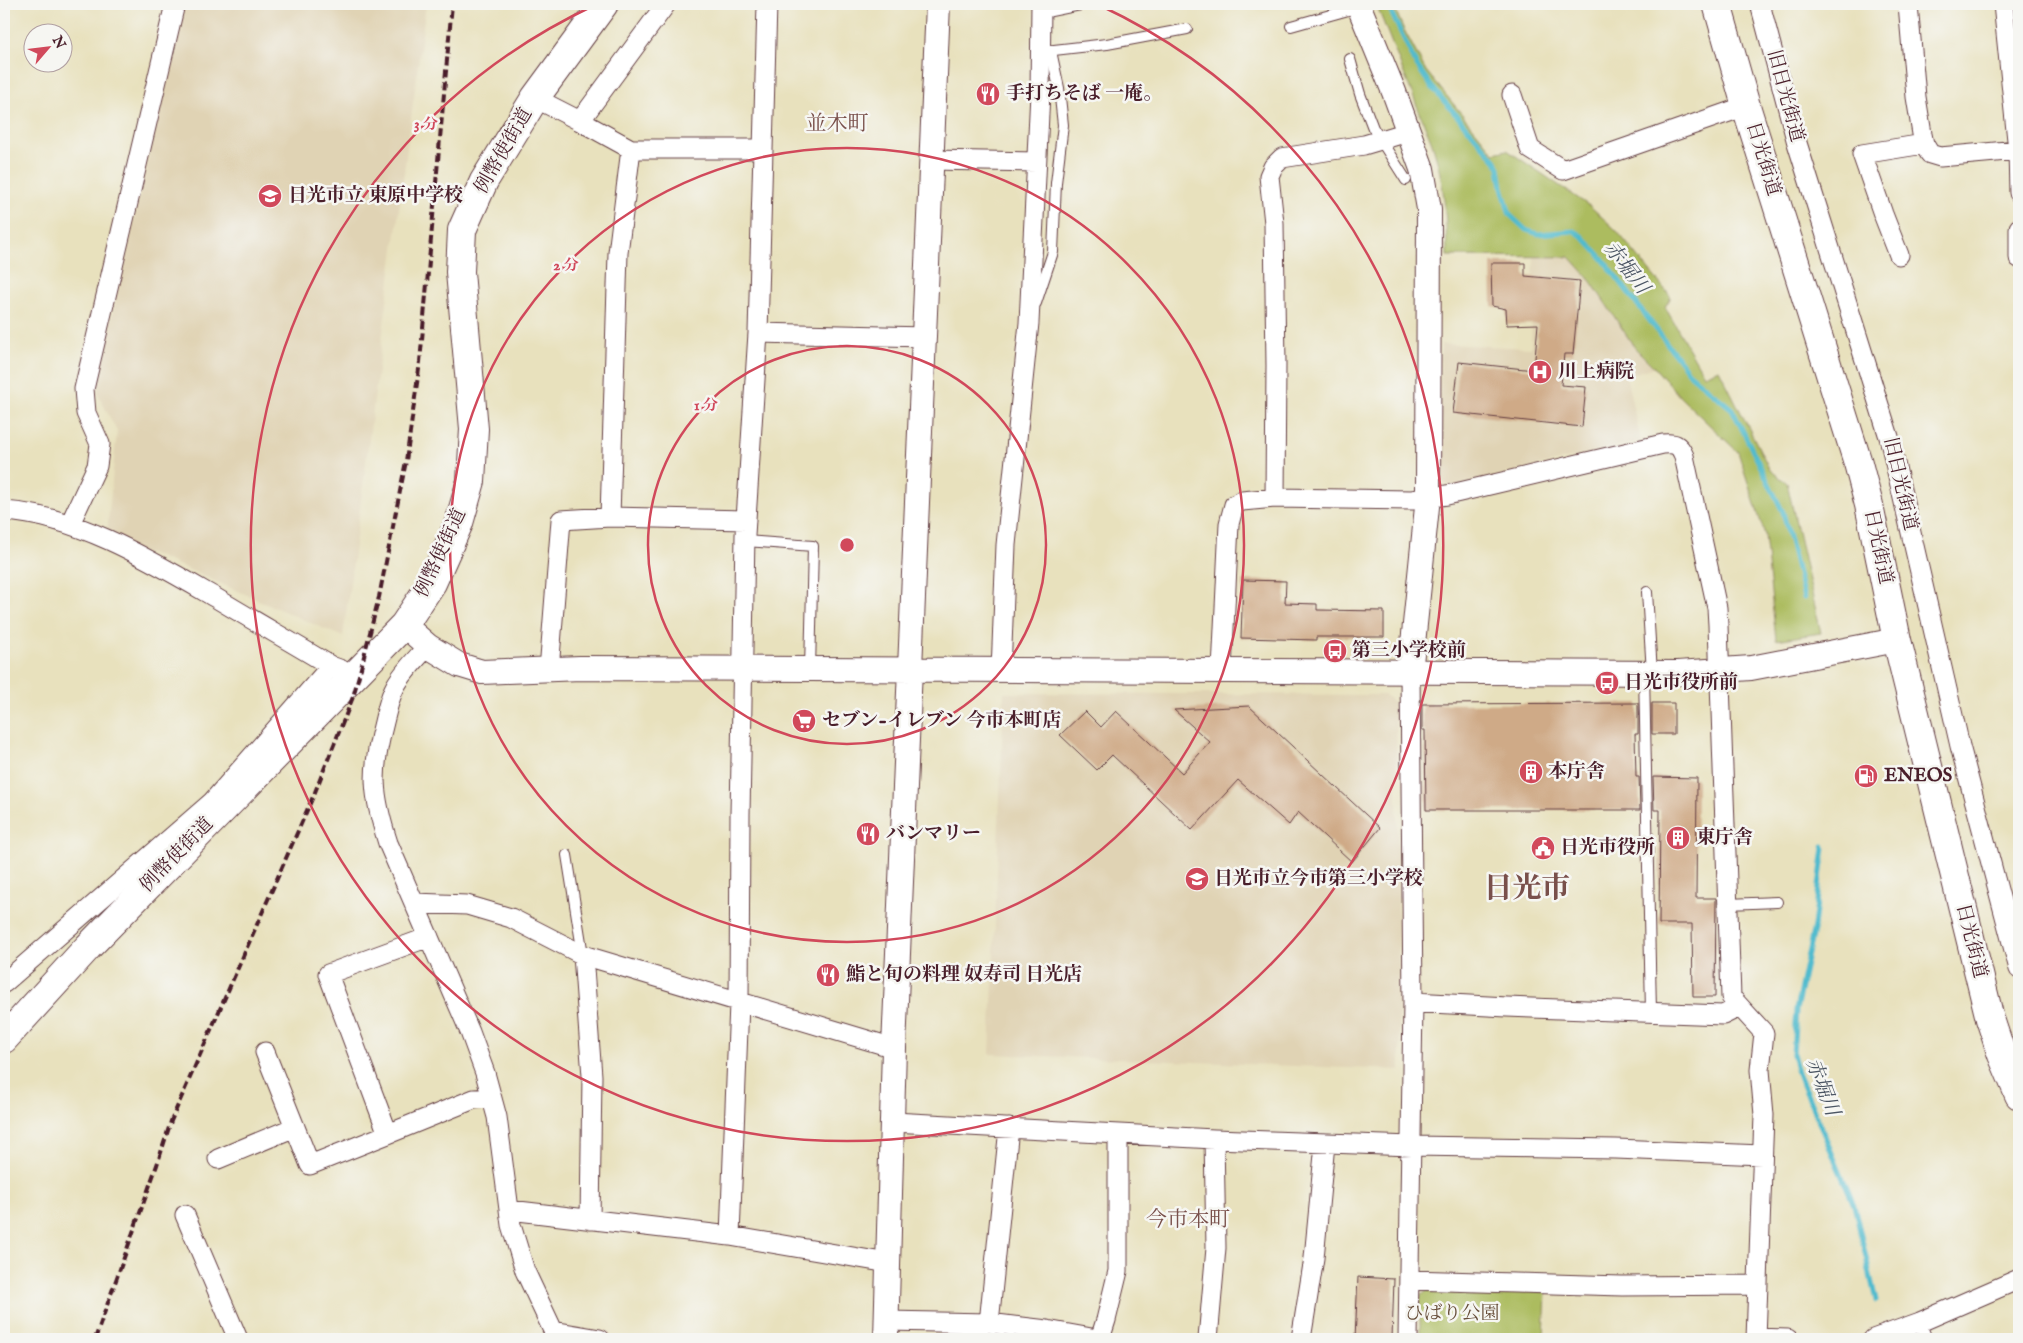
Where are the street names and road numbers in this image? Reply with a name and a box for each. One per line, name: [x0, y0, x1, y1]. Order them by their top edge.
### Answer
street label: 旧日光街道: [1761, 47, 1809, 145]
street label: 例幣使街道: [470, 104, 538, 198]
street label: 日光街道: [1740, 119, 1786, 199]
street label: 旧日光街道: [1878, 435, 1922, 533]
street label: 例幣使街道: [410, 505, 472, 601]
street label: 日光街道: [1858, 507, 1898, 587]
street label: 例幣使街道: [135, 812, 219, 898]
street label: 日光街道: [1950, 901, 1992, 981]

